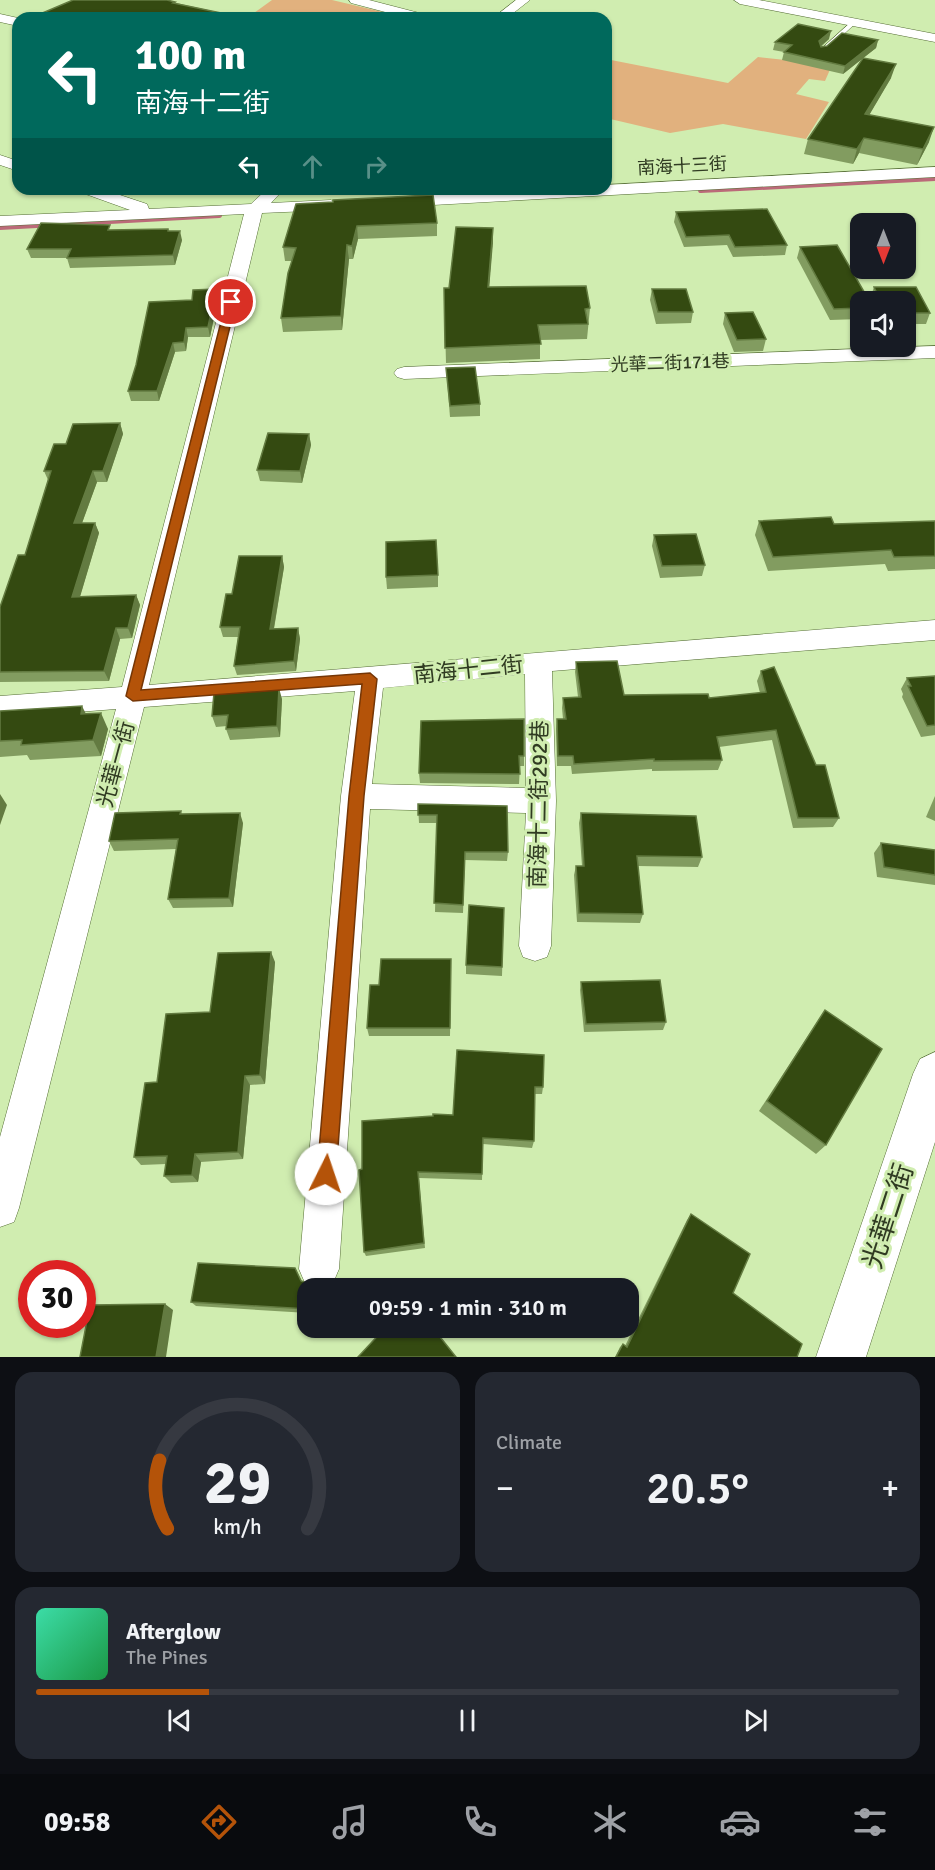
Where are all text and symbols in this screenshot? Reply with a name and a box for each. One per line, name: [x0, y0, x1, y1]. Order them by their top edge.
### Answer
text: 100 m: [135, 30, 246, 81]
icon: left: [36, 36, 114, 114]
text: 南海十二街: [135, 87, 270, 120]
icon: left: [233, 150, 266, 183]
icon: ahead: [296, 150, 329, 183]
icon: right: [359, 150, 392, 183]
street label: 南海十三街: [636, 153, 728, 179]
north arrow: [850, 213, 916, 279]
map controls: [850, 213, 916, 357]
pin: [205, 276, 256, 327]
icon: arrive: [214, 285, 247, 318]
button: sound: [850, 291, 916, 357]
street label: 光華二街171巷: [610, 350, 730, 376]
street label: 南海十二街: [412, 650, 524, 689]
street label: 光華一街: [91, 718, 140, 810]
street label: 南海十二街292巷: [524, 720, 553, 888]
position arrow: [294, 1142, 358, 1206]
street label: 光華二街: [856, 1160, 921, 1273]
speed limit sign: 30: [18, 1260, 96, 1338]
text: 09:59 · 1 min · 310 m: [369, 1294, 567, 1321]
text: Climate: [496, 1430, 562, 1455]
text: 29: [204, 1444, 271, 1521]
text: 20.5°: [646, 1461, 749, 1516]
text: −: [496, 1468, 514, 1509]
text: +: [881, 1468, 899, 1509]
text: km/h: [213, 1514, 262, 1540]
text: Afterglow: [126, 1618, 221, 1645]
text: The Pines: [126, 1645, 208, 1670]
icon: previous: [163, 1704, 196, 1737]
icon: pause: [451, 1704, 484, 1737]
icon: next: [739, 1704, 772, 1737]
icon: directions: [198, 1801, 240, 1843]
icon: music: [329, 1801, 371, 1843]
icon: phone: [459, 1801, 501, 1843]
icon: climate: [589, 1801, 631, 1843]
icon: car: [719, 1801, 761, 1843]
icon: filters: [849, 1801, 891, 1843]
text: 09:58: [44, 1806, 110, 1839]

